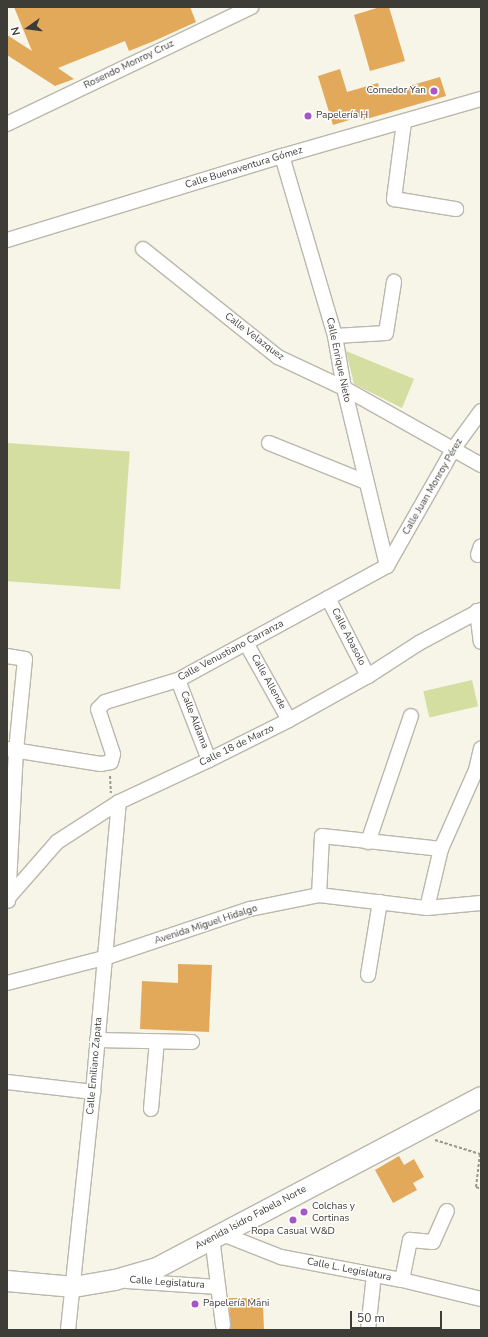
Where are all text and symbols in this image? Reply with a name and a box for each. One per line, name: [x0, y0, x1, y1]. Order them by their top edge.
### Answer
north arrow: [8, 8, 48, 48]
text: N: [8, 25, 24, 37]
street label: Rosendo Monroy Cruz: [82, 38, 176, 92]
place label: Comedor Yan: [366, 85, 426, 97]
marker: Comedor Yan: [429, 86, 439, 96]
place label: Papelería H: [316, 110, 368, 122]
marker: Papelería H: [303, 111, 313, 121]
street label: Calle Buenaventura Gómez: [184, 144, 304, 192]
street label: Calle Velazquez: [222, 311, 286, 363]
street label: Calle Enrique Nieto: [323, 316, 353, 404]
street label: Calle Juan Monroy Pérez: [400, 437, 466, 537]
street label: Calle Abasolo: [328, 606, 368, 668]
street label: Calle Venustiano Carranza: [176, 618, 286, 684]
street label: Calle Allende: [248, 652, 288, 712]
street label: Calle Aldama: [178, 689, 210, 751]
street label: Calle 18 de Marzo: [198, 723, 276, 769]
street label: Avenida Miguel Hidalgo: [153, 903, 259, 947]
street label: Calle Emiliano Zapata: [85, 1017, 105, 1115]
street label: Avenida Isidro Fabela Norte: [193, 1183, 309, 1253]
place label: Colchas y Cortinas: [312, 1200, 355, 1224]
marker: Colchas y Cortinas: [299, 1207, 309, 1217]
marker: Ropa Casual W&D: [288, 1215, 298, 1225]
place label: Ropa Casual W&D: [251, 1226, 335, 1238]
street label: Calle L. Legislatura: [306, 1256, 392, 1284]
street label: Calle Legislatura: [129, 1274, 205, 1292]
place label: Papelería Mani: [203, 1298, 269, 1310]
marker: Papelería Mani: [190, 1299, 200, 1309]
scale bar: [352, 1303, 444, 1329]
text: 50 m: [357, 1310, 385, 1326]

